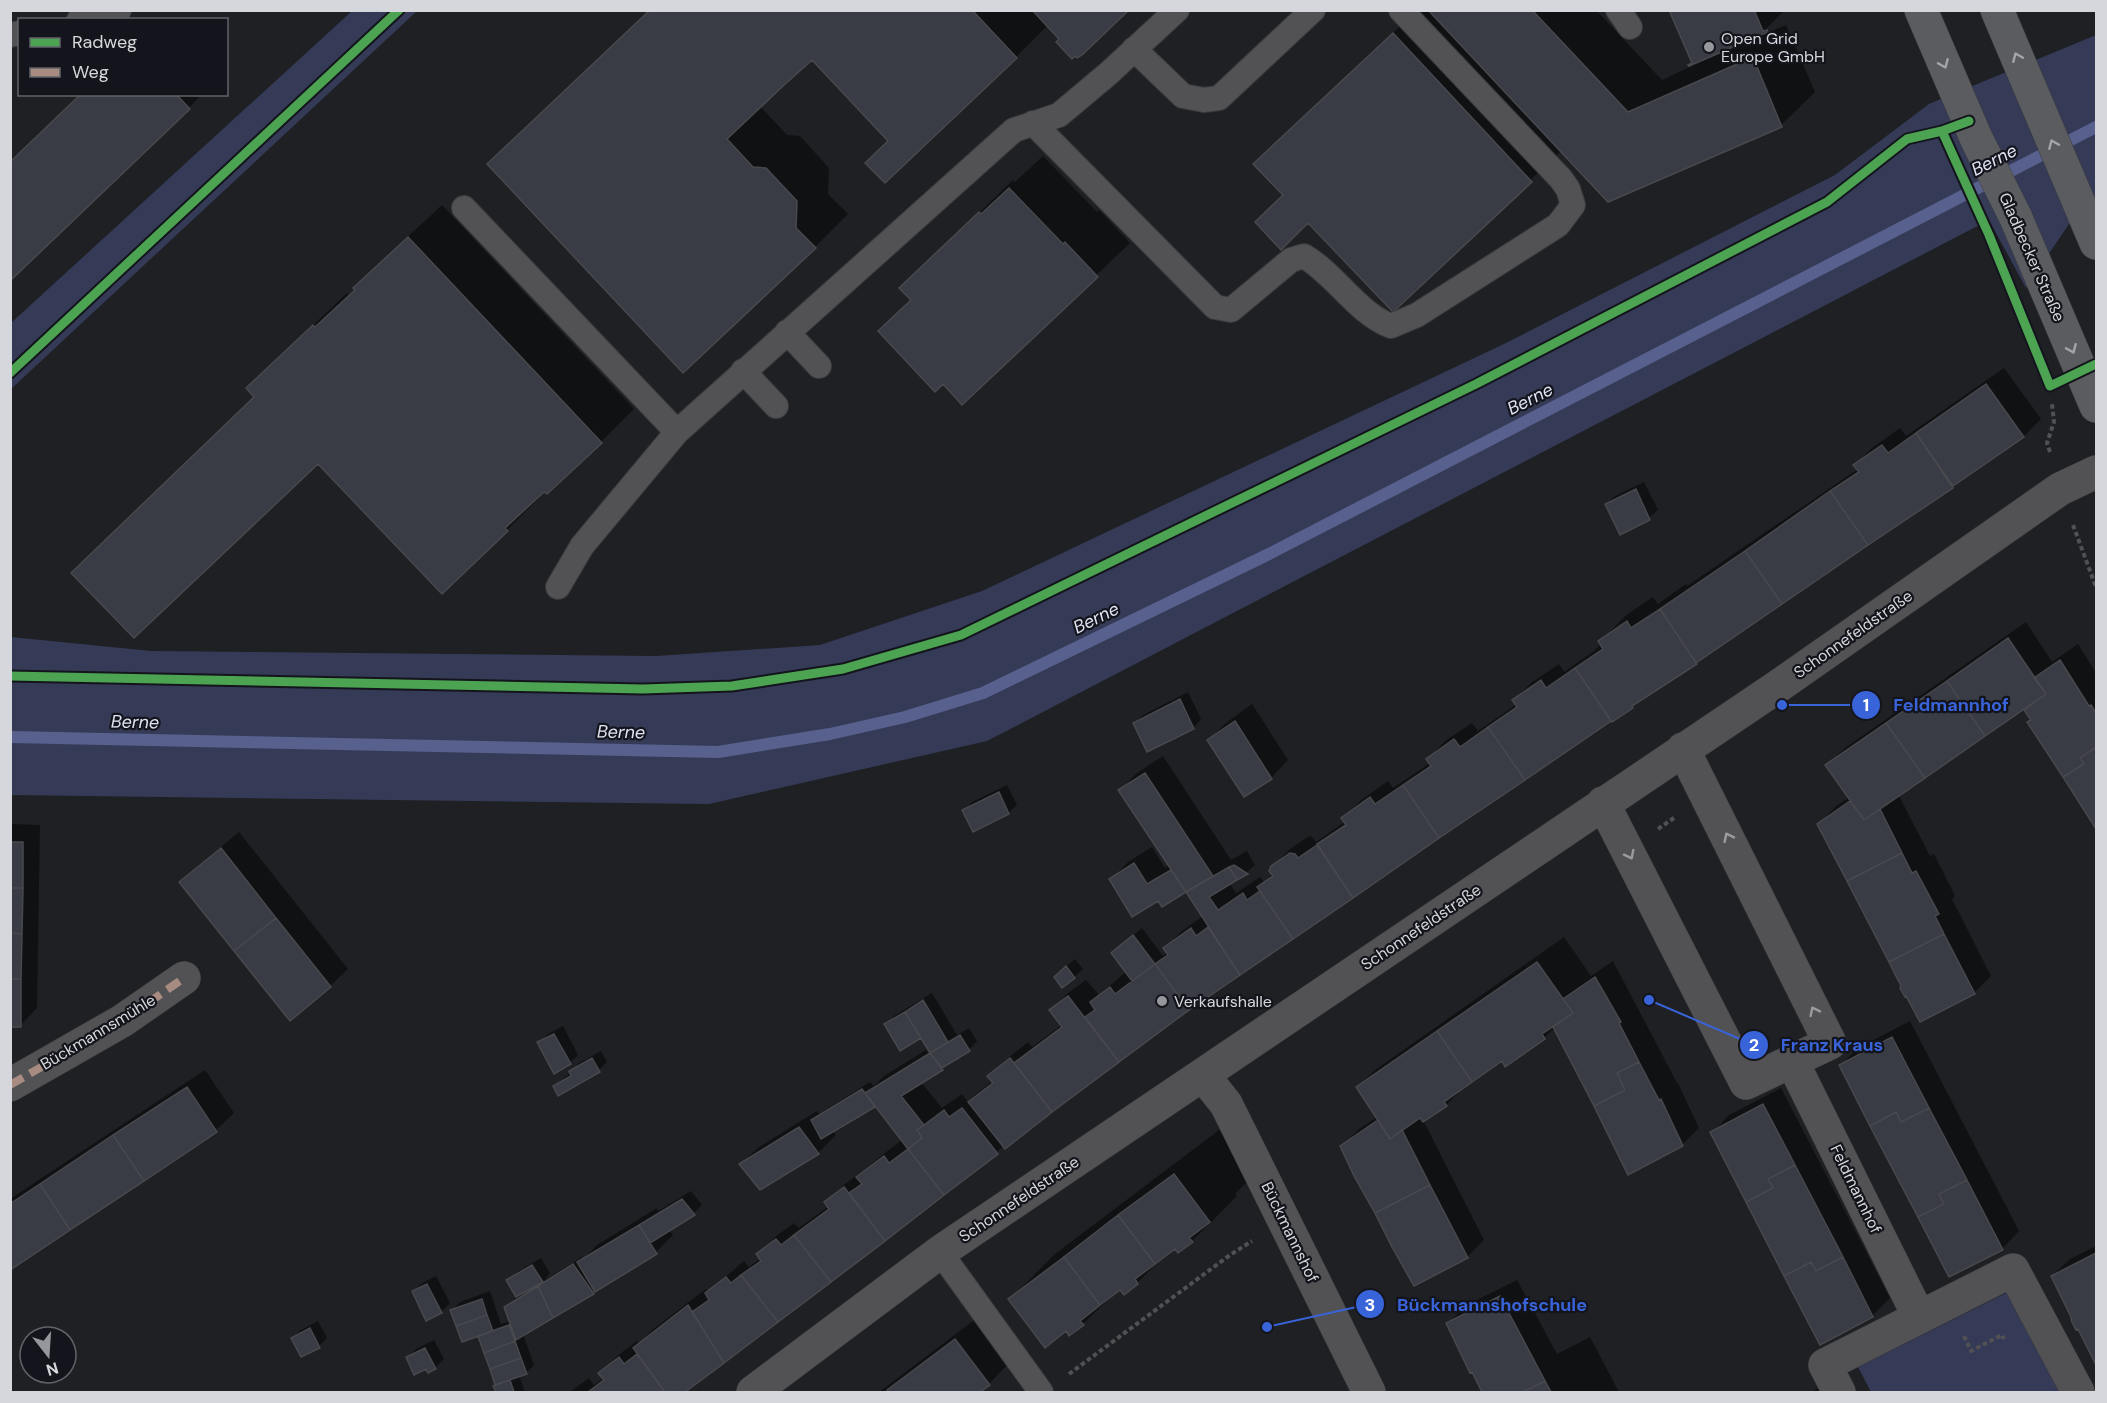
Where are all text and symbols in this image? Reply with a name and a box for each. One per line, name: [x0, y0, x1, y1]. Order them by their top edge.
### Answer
legend: [18, 18, 228, 96]
place label: Open Grid Europe GmbH: [1721, 28, 1825, 67]
text: Radweg: [72, 30, 137, 54]
marker: Open Grid Europe GmbH: [1702, 40, 1716, 54]
one-way arrow: [2012, 52, 2024, 63]
one-way arrow: [1937, 58, 1949, 69]
text: Weg: [72, 60, 109, 84]
water label: Berne: [1967, 138, 2021, 182]
one-way arrow: [2049, 140, 2061, 151]
street label: Gladbecker Straße: [1994, 189, 2070, 325]
one-way arrow: [2065, 342, 2077, 353]
water label: Berne: [1503, 377, 1557, 421]
street label: Schonnefeldstraße: [1789, 585, 1917, 683]
water label: Berne: [1069, 597, 1123, 639]
callout: Feldmannhof: [1851, 687, 2021, 723]
text: 1: [1863, 693, 1869, 717]
text: Feldmannhof: [1893, 693, 2009, 717]
water label: Berne: [111, 710, 159, 734]
water label: Berne: [597, 720, 645, 744]
one-way arrow: [1723, 832, 1735, 843]
one-way arrow: [1623, 849, 1634, 859]
street label: Schonnefeldstraße: [1357, 879, 1485, 975]
street label: Bückmannsmühle: [37, 989, 159, 1075]
place label: Verkaufshalle: [1174, 991, 1272, 1012]
marker: Verkaufshalle: [1155, 994, 1169, 1008]
one-way arrow: [1810, 1007, 1822, 1018]
callout: Franz Kraus: [1739, 1027, 1895, 1063]
text: 2: [1749, 1033, 1759, 1057]
text: Franz Kraus: [1781, 1033, 1883, 1057]
street label: Feldmannhof: [1825, 1141, 1887, 1237]
street label: Schonnefeldstraße: [955, 1151, 1083, 1247]
street label: Bückmannshof: [1257, 1178, 1323, 1286]
callout: Bückmannshofschule: [1355, 1286, 1599, 1322]
text: 3: [1365, 1293, 1375, 1317]
text: Bückmannshofschule: [1397, 1293, 1587, 1317]
north arrow: [18, 1325, 78, 1385]
text: N: [44, 1357, 61, 1381]

